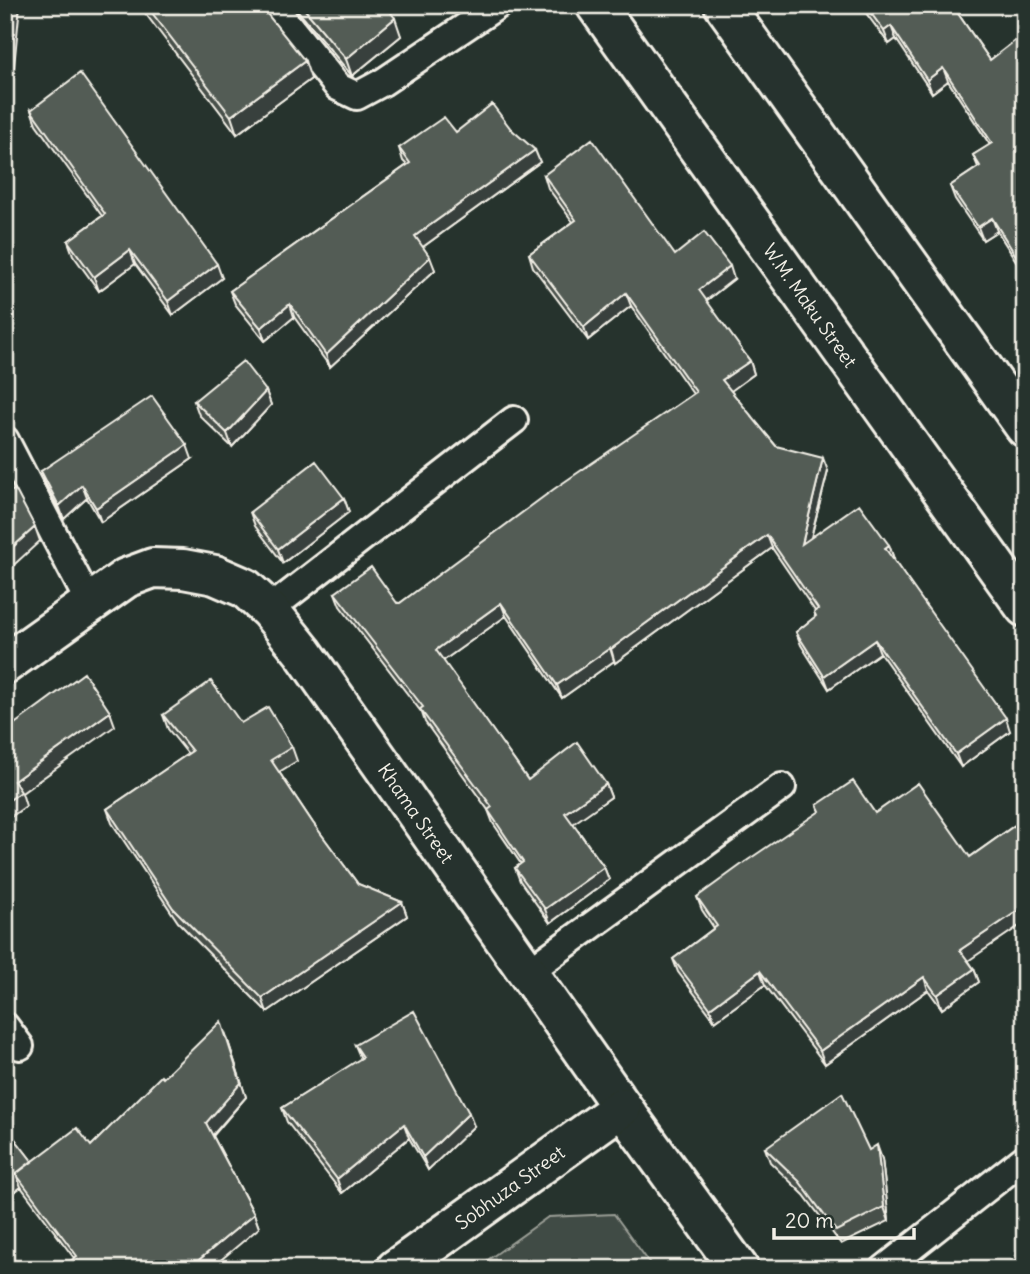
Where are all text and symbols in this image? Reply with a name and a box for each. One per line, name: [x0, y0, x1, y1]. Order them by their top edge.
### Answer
street label: W.M. Maku Street: [758, 239, 862, 372]
street label: Khama Street: [373, 759, 459, 868]
street label: Sobhuza Street: [450, 1140, 569, 1235]
scale bar: [774, 1197, 914, 1241]
text: 20 m: [785, 1207, 834, 1234]

